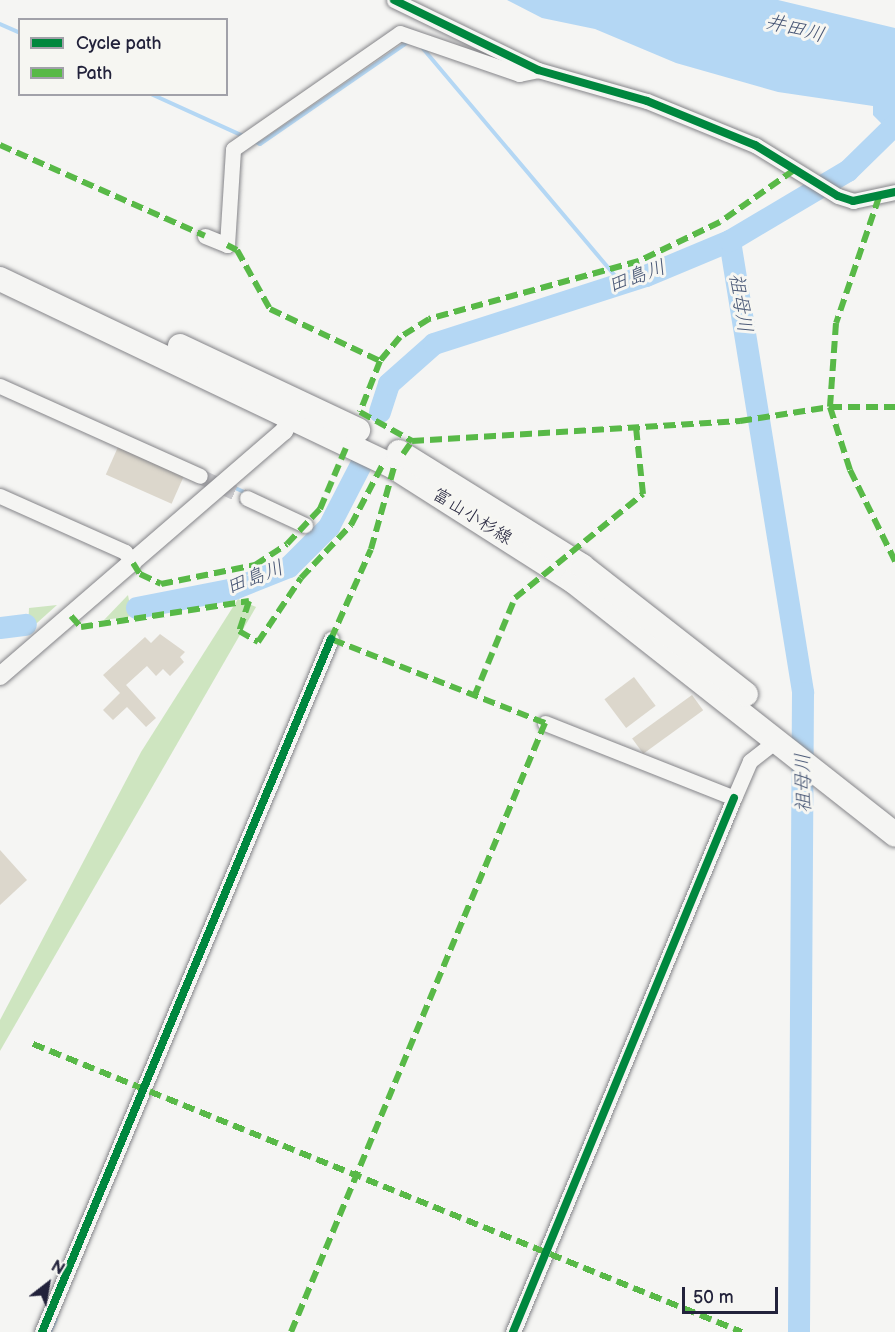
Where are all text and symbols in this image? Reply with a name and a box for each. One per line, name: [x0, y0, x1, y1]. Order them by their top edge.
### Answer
water label: 井田川: [763, 10, 827, 48]
legend: [18, 18, 228, 96]
text: Cycle path: [76, 33, 162, 54]
text: Path: [76, 63, 112, 84]
water label: 田島川: [605, 255, 669, 299]
water label: 祖母川: [723, 271, 757, 335]
street label: 富山小杉線: [428, 484, 516, 550]
water label: 田島川: [223, 556, 287, 600]
water label: 祖母川: [791, 753, 817, 813]
north arrow: [18, 1254, 78, 1314]
text: N: [47, 1257, 68, 1279]
scale bar: [685, 1275, 781, 1313]
text: 50 m: [693, 1287, 734, 1308]

